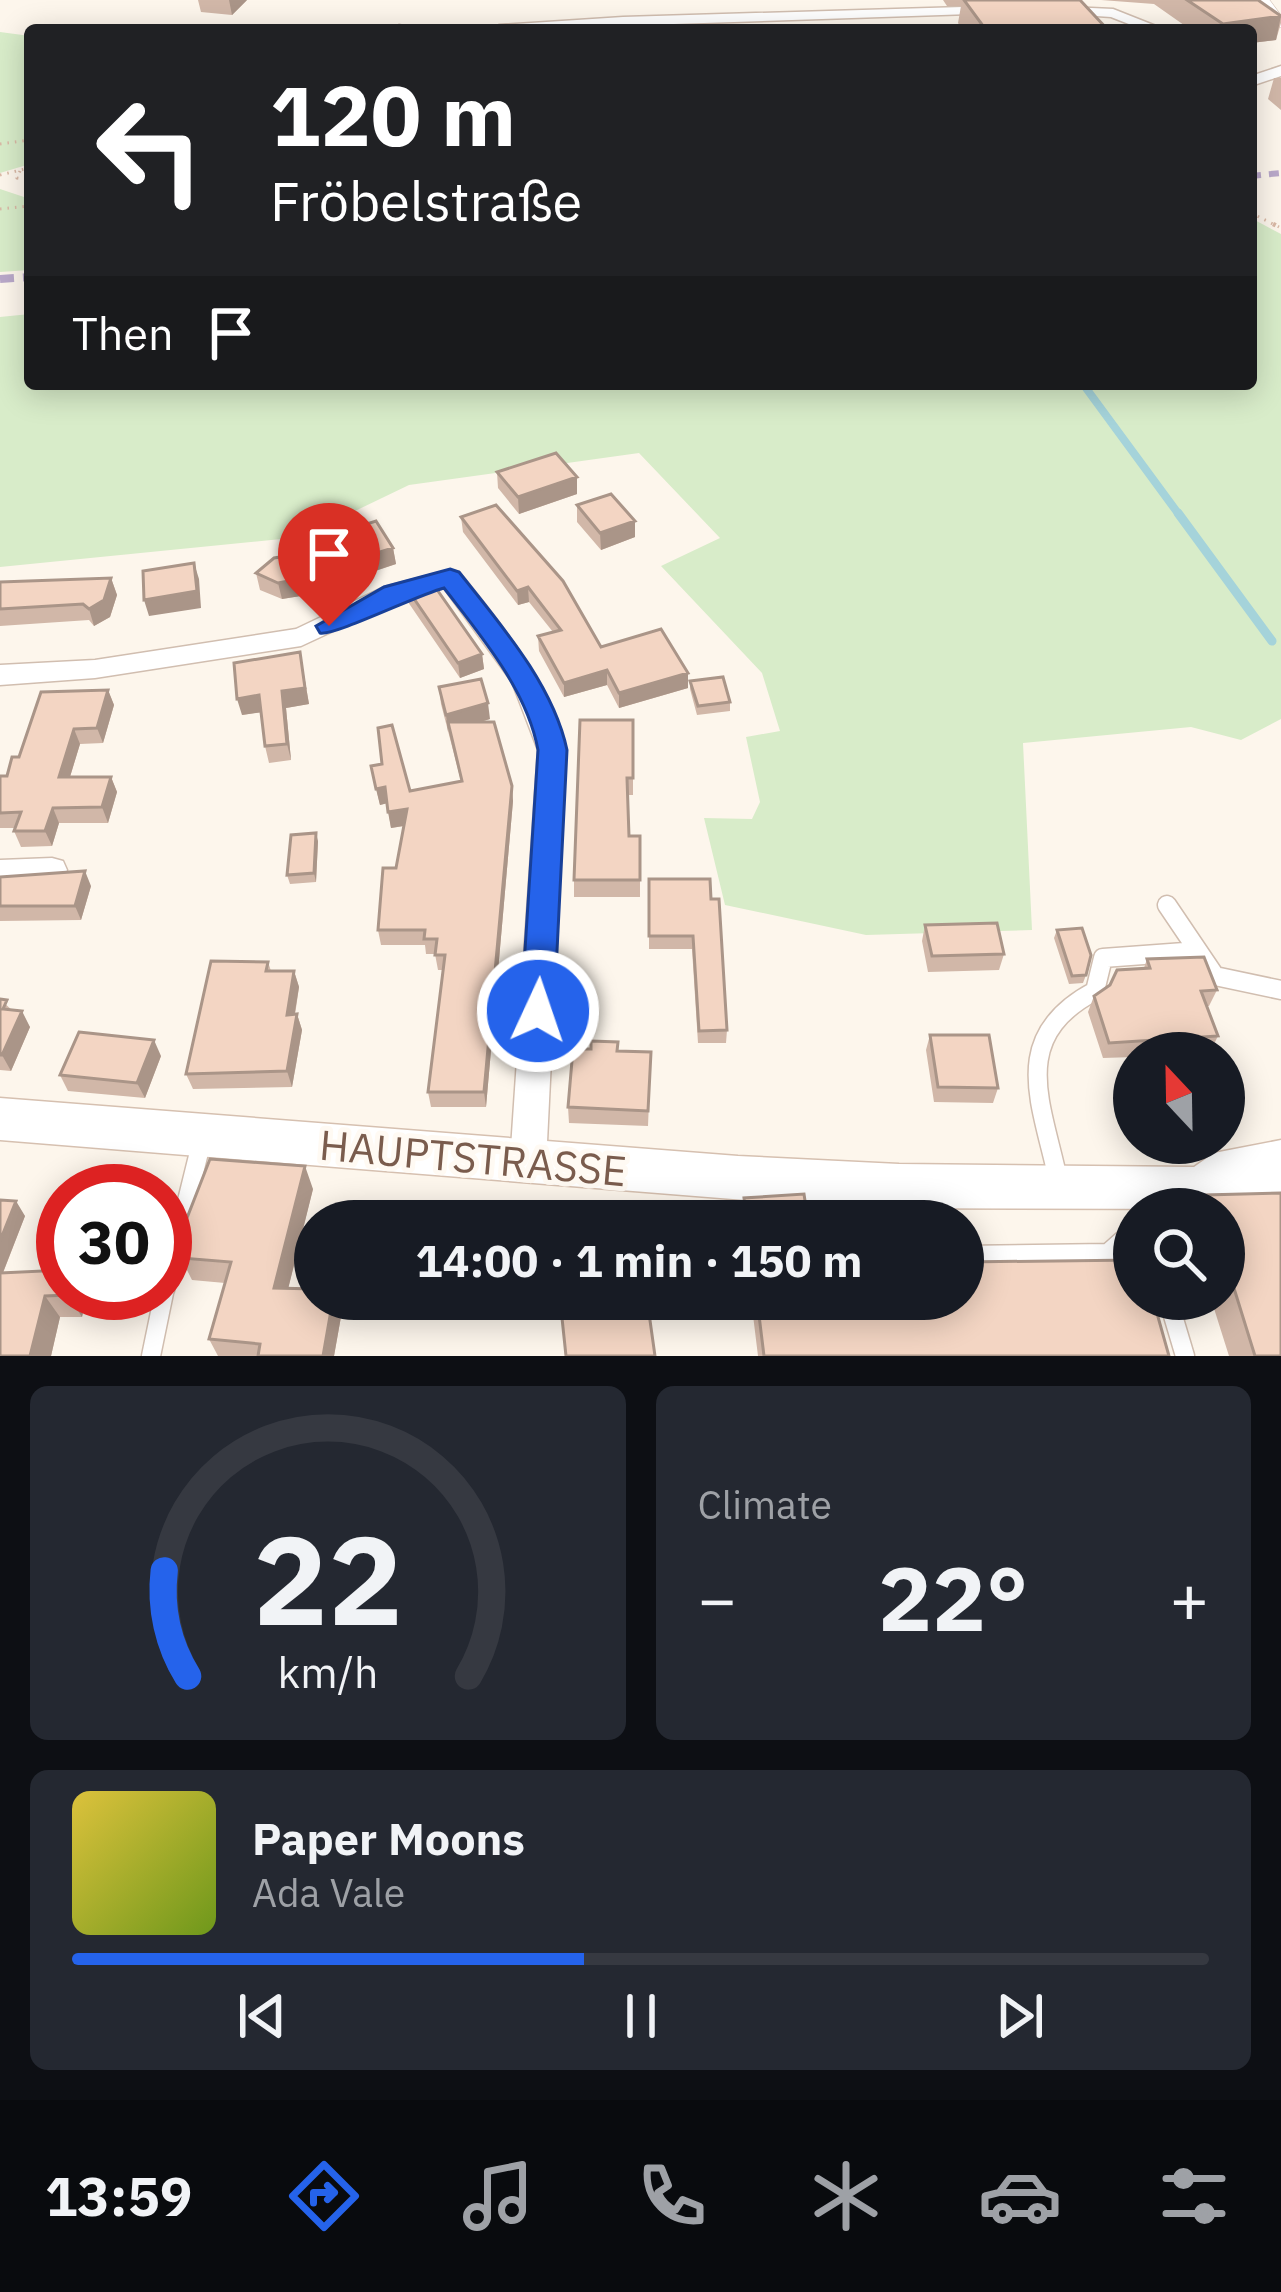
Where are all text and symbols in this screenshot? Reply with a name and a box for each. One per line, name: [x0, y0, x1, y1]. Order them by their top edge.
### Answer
text: 120 m: [270, 60, 516, 169]
icon: left: [72, 72, 228, 228]
text: Fröbelstraße: [270, 166, 582, 236]
icon: arrive: [198, 300, 264, 366]
text: Then: [72, 304, 174, 362]
pin: [278, 503, 380, 626]
icon: arrive: [296, 521, 362, 587]
position arrow: [475, 948, 601, 1074]
north arrow: [1113, 1032, 1245, 1164]
map controls: [1113, 1032, 1245, 1320]
street label: HAUPTSTRASSE: [317, 1117, 629, 1198]
speed limit sign: 30: [36, 1164, 192, 1320]
button: search: [1113, 1188, 1245, 1320]
text: 14:00 · 1 min · 150 m: [416, 1231, 862, 1289]
text: Climate: [698, 1479, 832, 1530]
text: 22: [253, 1497, 403, 1659]
text: 22°: [878, 1539, 1028, 1656]
text: −: [698, 1555, 737, 1641]
text: +: [1169, 1555, 1209, 1641]
text: km/h: [277, 1644, 378, 1700]
text: Paper Moons: [252, 1809, 525, 1867]
text: Ada Vale: [252, 1867, 405, 1918]
icon: previous: [229, 1983, 295, 2049]
icon: pause: [608, 1983, 674, 2049]
icon: next: [987, 1983, 1053, 2049]
icon: directions: [282, 2154, 366, 2238]
icon: music: [456, 2154, 540, 2238]
icon: phone: [630, 2154, 714, 2238]
icon: climate: [804, 2154, 888, 2238]
icon: car: [978, 2154, 1062, 2238]
icon: filters: [1152, 2154, 1236, 2238]
text: 13:59: [45, 2161, 192, 2231]

